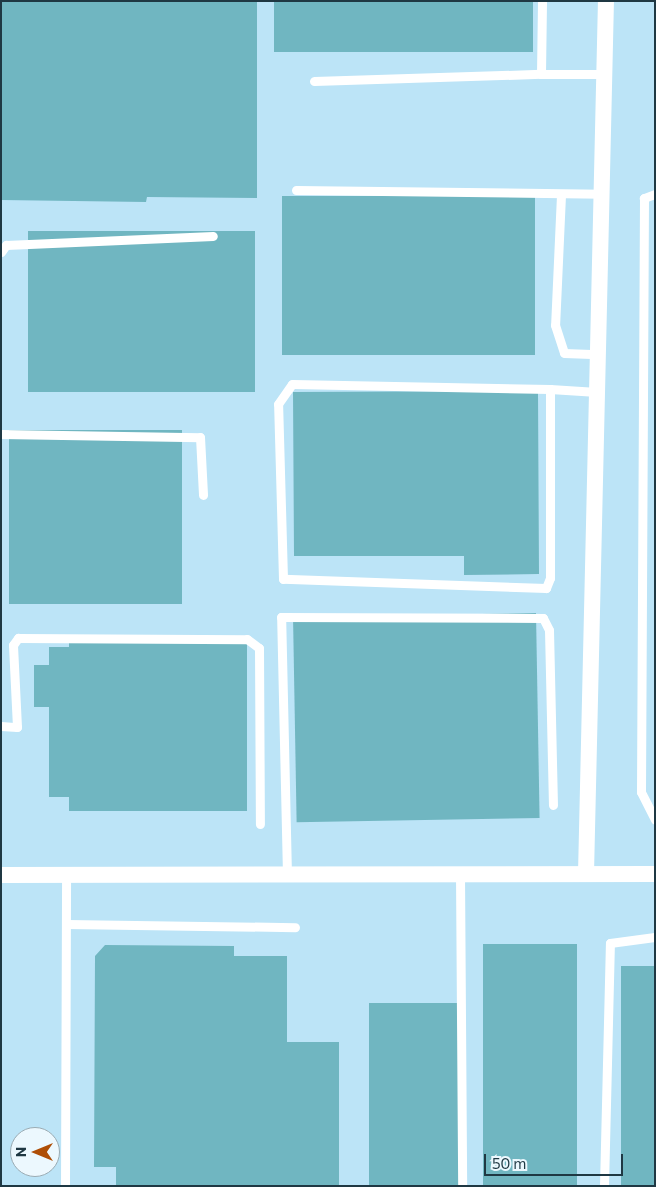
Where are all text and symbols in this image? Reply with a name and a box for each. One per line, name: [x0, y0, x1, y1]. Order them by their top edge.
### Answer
north arrow: [10, 1127, 60, 1177]
scale bar: [486, 1144, 625, 1176]
text: N: [12, 1147, 29, 1157]
text: 50 m: [492, 1154, 526, 1172]

